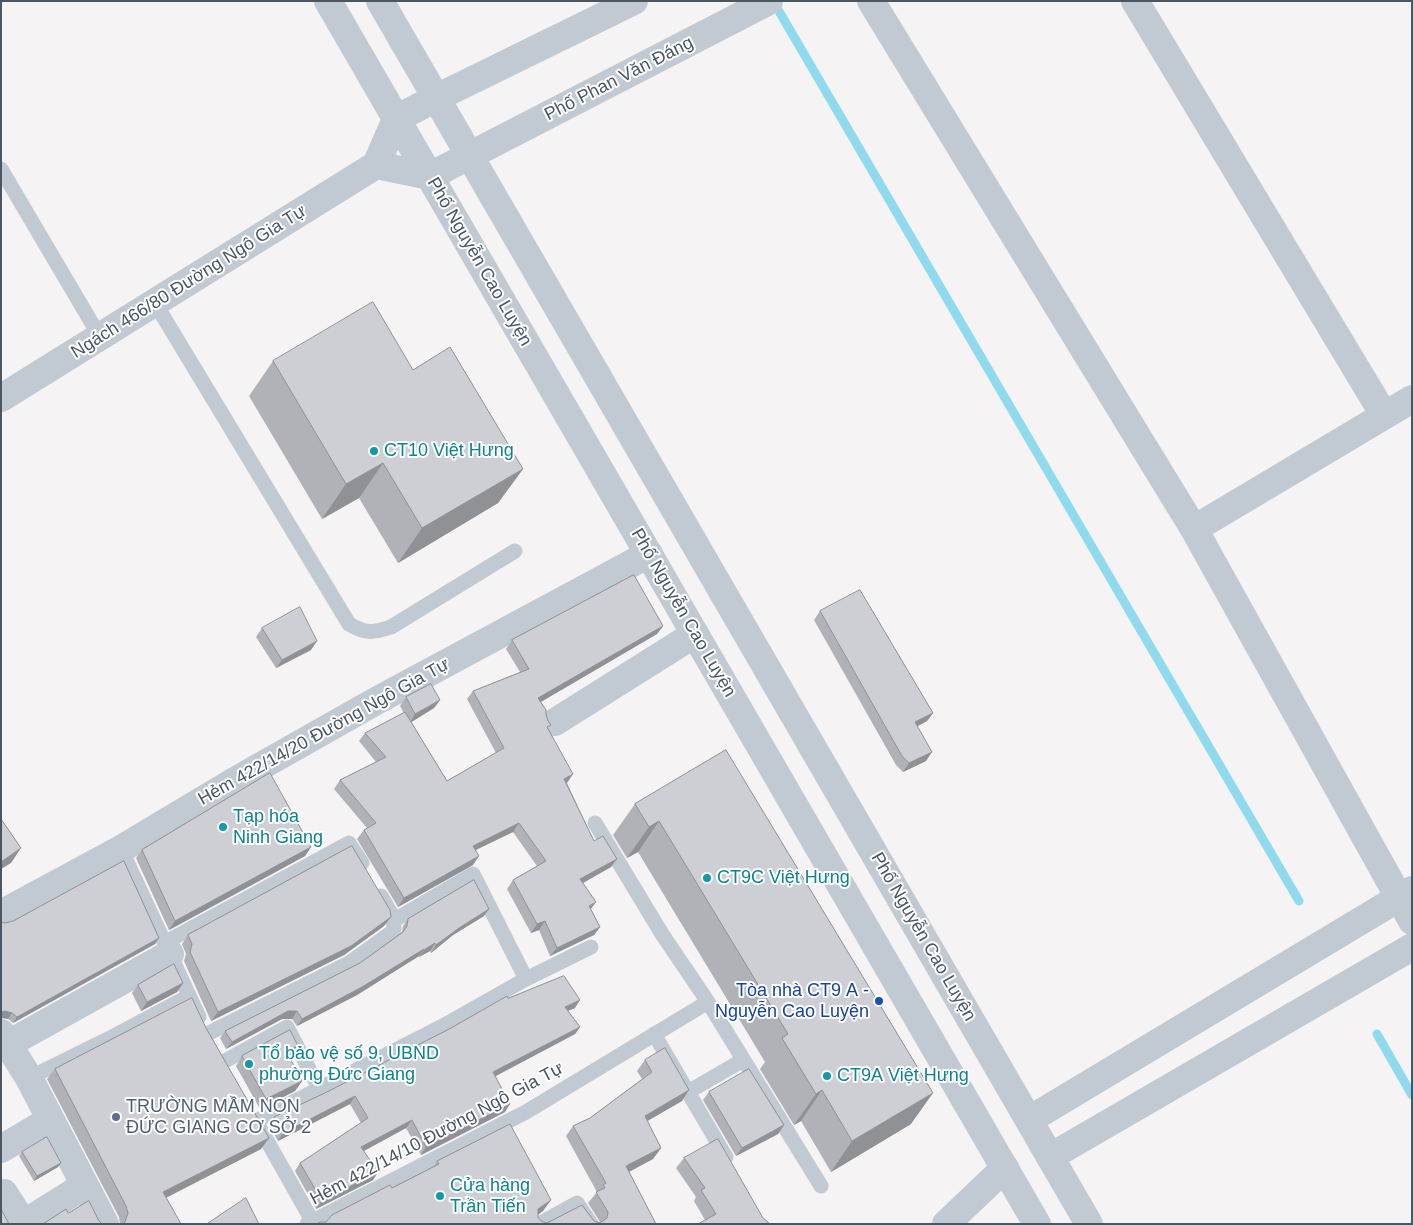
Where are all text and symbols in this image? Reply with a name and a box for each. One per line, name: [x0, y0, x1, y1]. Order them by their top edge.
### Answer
street label: Phố Phan Văn Đáng: [541, 32, 697, 126]
street label: Phố Nguyễn Cao Luyện: [422, 174, 536, 350]
street label: Ngách 466/80 Đường Ngô Gia Tự: [68, 200, 310, 364]
place label: CT10 Việt Hưng: [384, 440, 514, 462]
marker: CT10 Việt Hưng: [368, 445, 380, 457]
street label: Phố Nguyễn Cao Luyện: [626, 525, 740, 701]
street label: Hẻm 422/14/20 Đường Ngô Gia Tự: [195, 654, 453, 810]
place label: Tạp hóa Ninh Giang: [233, 806, 323, 849]
marker: Tạp hóa Ninh Giang: [217, 821, 229, 833]
street label: Phố Nguyễn Cao Luyện: [866, 849, 980, 1025]
place label: CT9C Việt Hưng: [717, 867, 850, 889]
marker: CT9C Việt Hưng: [701, 872, 713, 884]
place label: Tòa nhà CT9 A - Nguyễn Cao Luyện: [715, 980, 869, 1022]
marker: Tòa nhà CT9 A - Nguyễn Cao Luyện: [873, 995, 885, 1007]
place label: Tổ bảo vệ số 9, UBND phường Đức Giang: [259, 1043, 439, 1086]
marker: Tổ bảo vệ số 9, UBND phường Đức Giang: [243, 1058, 255, 1070]
street label: Hẻm 422/14/10 Đường Ngô Gia Tự: [307, 1058, 567, 1210]
place label: CT9A Việt Hưng: [837, 1065, 969, 1087]
marker: CT9A Việt Hưng: [821, 1070, 833, 1082]
place label: TRƯỜNG MẦM NON ĐỨC GIANG CƠ SỞ 2: [126, 1096, 311, 1138]
marker: TRƯỜNG MẦM NON ĐỨC GIANG CƠ SỞ 2: [110, 1111, 122, 1123]
place label: Cửa hàng Trần Tiến: [450, 1175, 530, 1218]
marker: Cửa hàng Trần Tiến: [434, 1190, 446, 1202]

